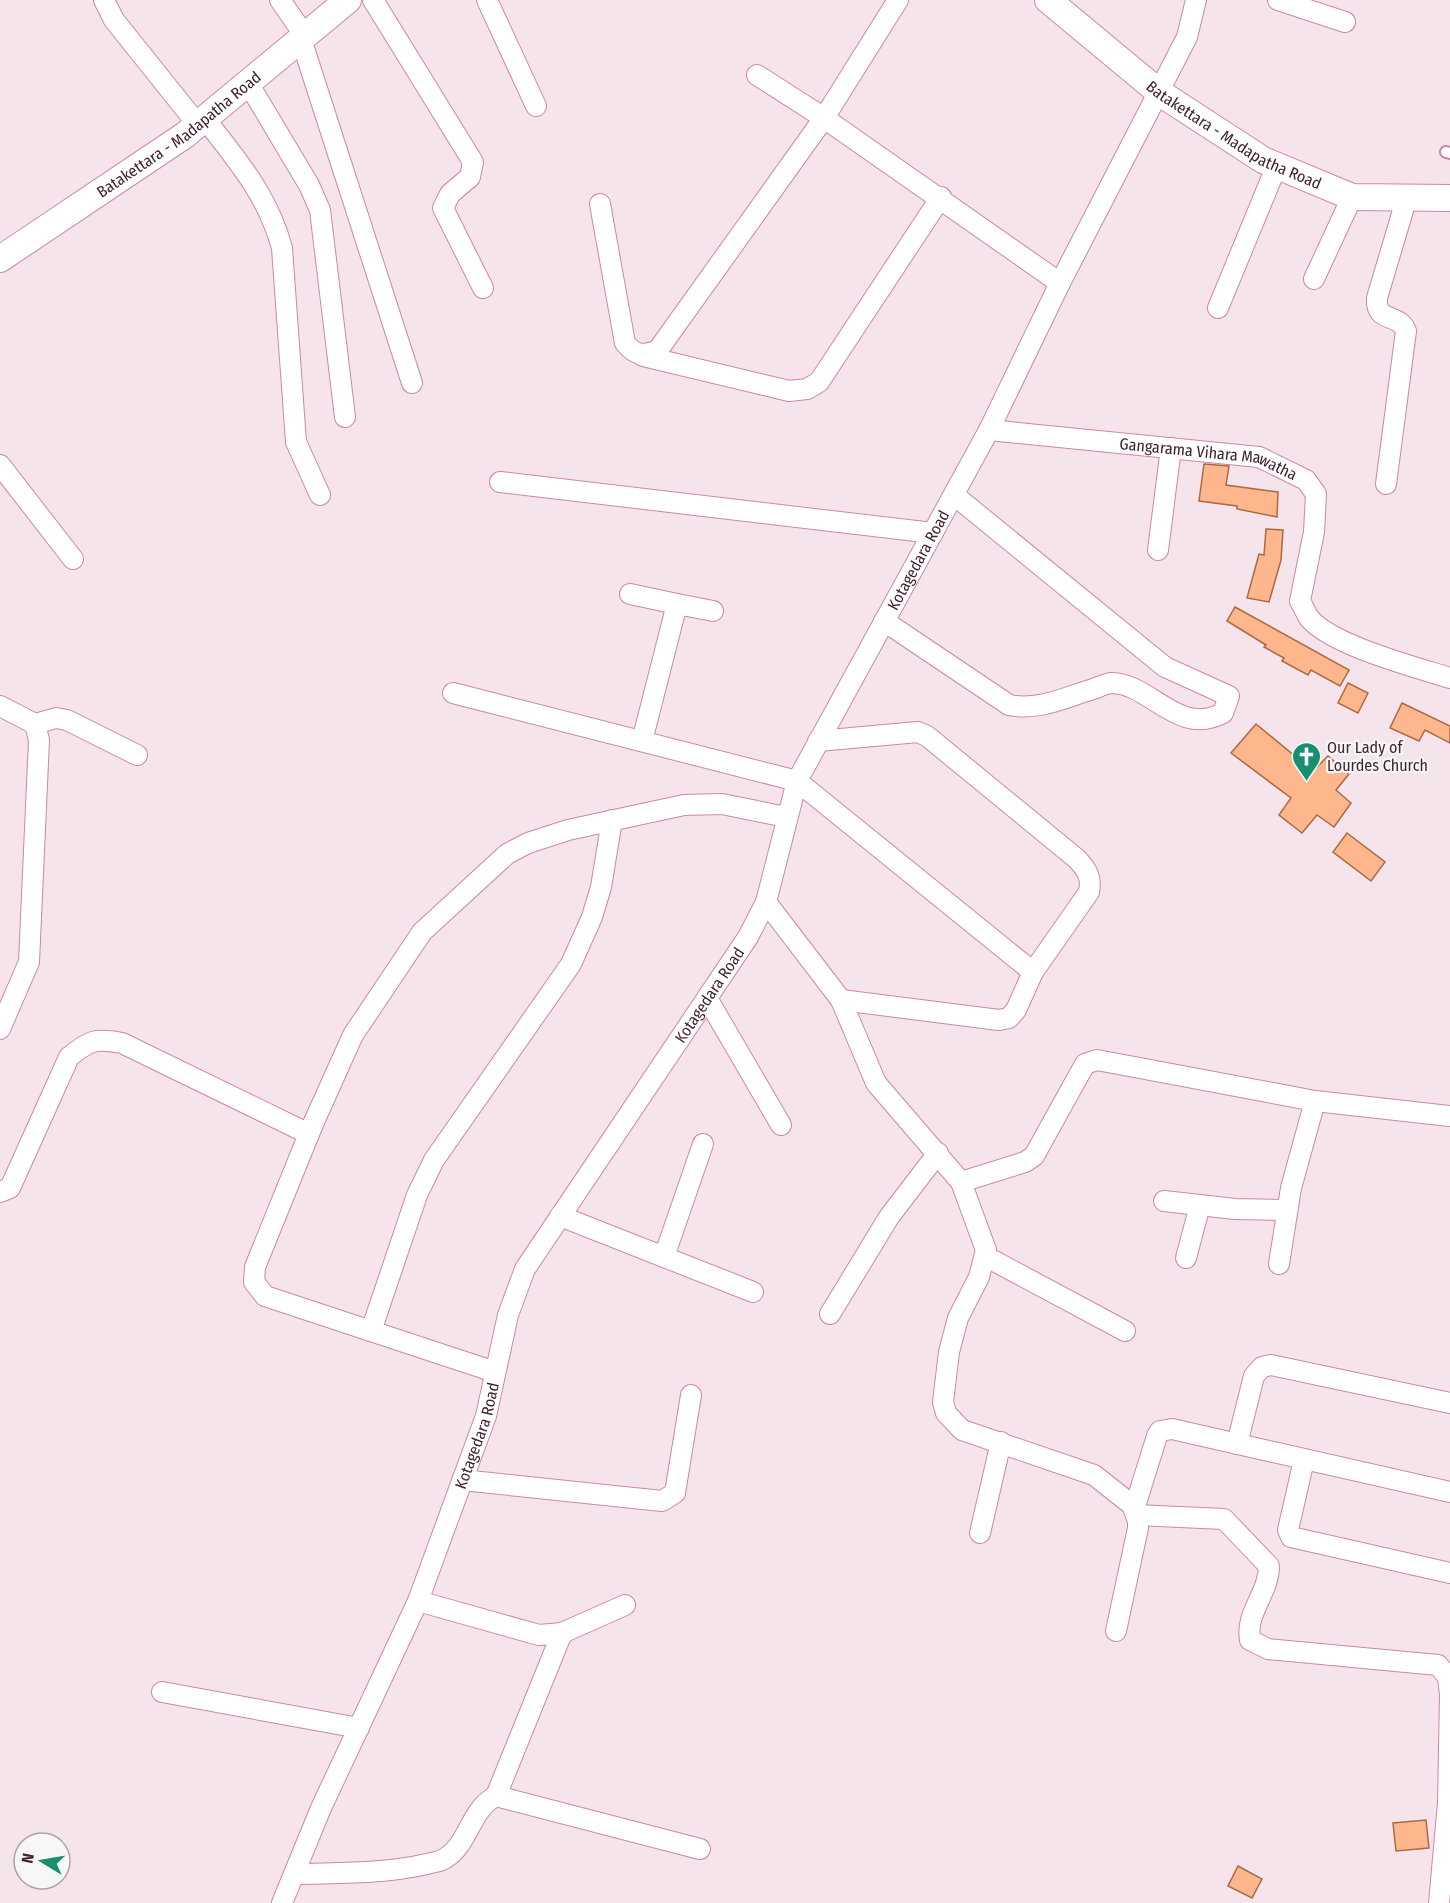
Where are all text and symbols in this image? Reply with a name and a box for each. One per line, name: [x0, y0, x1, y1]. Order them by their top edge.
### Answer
street label: Batakettara - Madapatha Road: [93, 67, 265, 202]
street label: Batakettara - Madapatha Road: [1143, 77, 1324, 193]
street label: Gangarama Vihara Mawatha: [1119, 434, 1300, 484]
street label: Kotagedara Road: [883, 507, 953, 613]
place label: Our Lady of Lourdes Church: [1327, 738, 1428, 775]
church icon: Our Lady of Lourdes Church: [1290, 740, 1322, 782]
street label: Kotagedara Road: [671, 944, 748, 1047]
street label: Kotagedara Road: [451, 1381, 503, 1492]
north arrow: [12, 1831, 72, 1891]
text: N: [18, 1852, 38, 1865]

